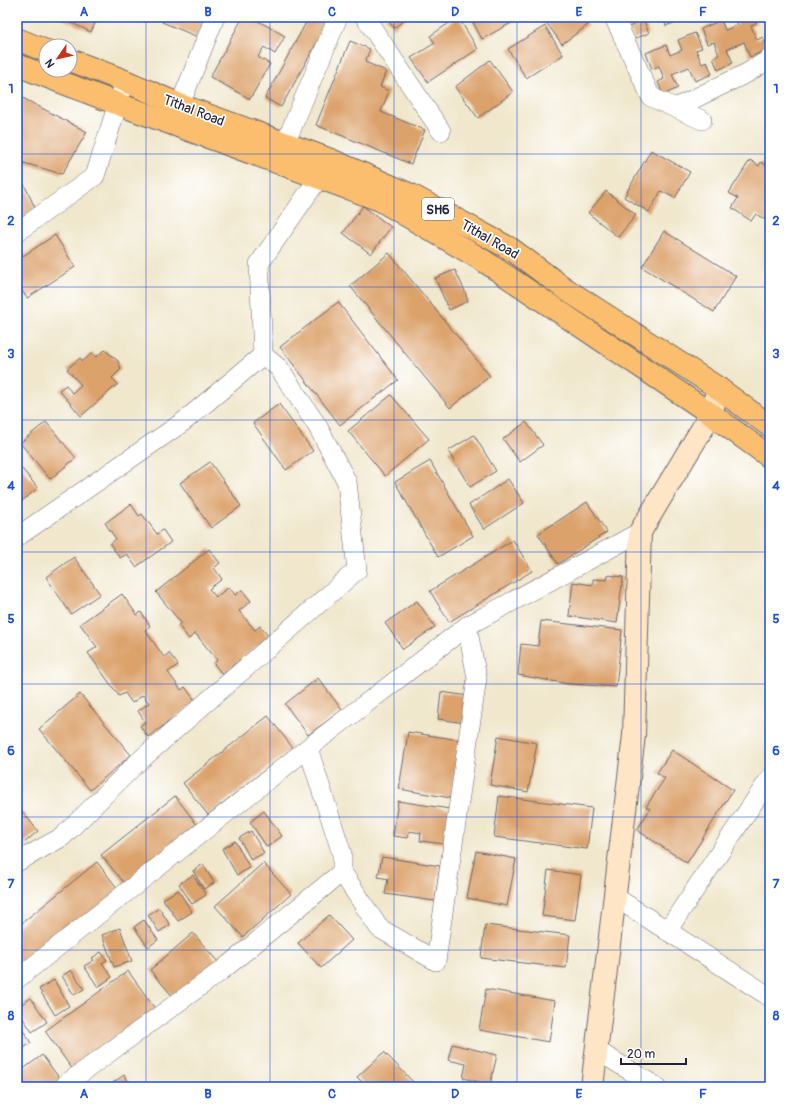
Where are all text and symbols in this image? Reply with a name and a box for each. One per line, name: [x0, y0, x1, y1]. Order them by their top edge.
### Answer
text: A: [80, 4, 89, 20]
text: B: [204, 4, 212, 20]
text: C: [328, 4, 336, 20]
text: D: [451, 4, 459, 20]
text: E: [576, 4, 583, 20]
text: F: [699, 4, 707, 20]
north arrow: [38, 38, 78, 78]
text: N: [42, 56, 58, 70]
text: 1: [8, 81, 14, 97]
text: 1: [773, 81, 779, 97]
street label: Tithal Road: [161, 91, 227, 130]
road number: SH6: [422, 198, 454, 220]
text: 2: [7, 213, 15, 229]
text: 2: [772, 213, 780, 229]
street label: Tithal Road: [458, 216, 522, 263]
text: 3: [7, 346, 15, 362]
text: 3: [772, 346, 780, 362]
text: 4: [7, 478, 15, 494]
text: 4: [772, 478, 780, 494]
text: 5: [7, 611, 15, 627]
text: 5: [772, 611, 780, 627]
text: 6: [7, 743, 15, 759]
text: 6: [772, 743, 780, 759]
text: 7: [8, 876, 15, 892]
text: 7: [773, 876, 780, 892]
text: 8: [8, 1008, 15, 1024]
text: 8: [773, 1008, 780, 1024]
scale bar: [621, 1040, 686, 1066]
text: 20 m: [627, 1047, 656, 1062]
text: A: [80, 1086, 89, 1102]
text: B: [204, 1086, 212, 1102]
text: C: [328, 1086, 336, 1102]
text: D: [451, 1086, 459, 1102]
text: E: [576, 1086, 583, 1102]
text: F: [699, 1086, 707, 1102]

